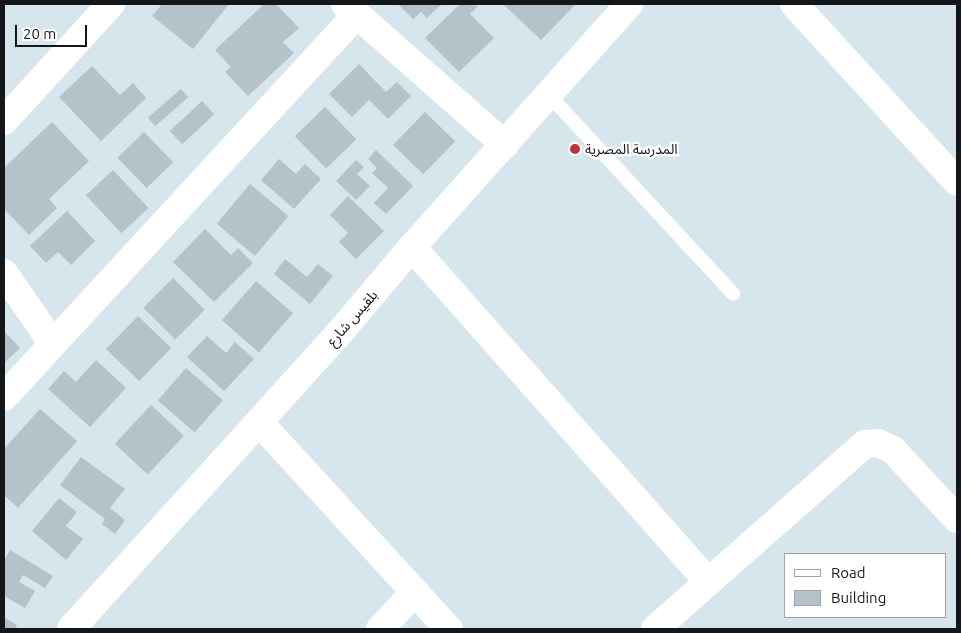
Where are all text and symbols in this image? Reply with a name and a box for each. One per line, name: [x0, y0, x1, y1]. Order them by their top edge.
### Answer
scale bar: [18, 15, 90, 47]
text: 20 m: [23, 25, 56, 42]
place label: المدرسة المصرية: [585, 141, 678, 157]
marker: المدرسة المصرية: [569, 143, 581, 155]
street label: بلقيس شارع: [323, 287, 381, 349]
legend: [784, 553, 946, 618]
text: Road: [831, 564, 866, 581]
text: Building: [831, 589, 886, 606]

